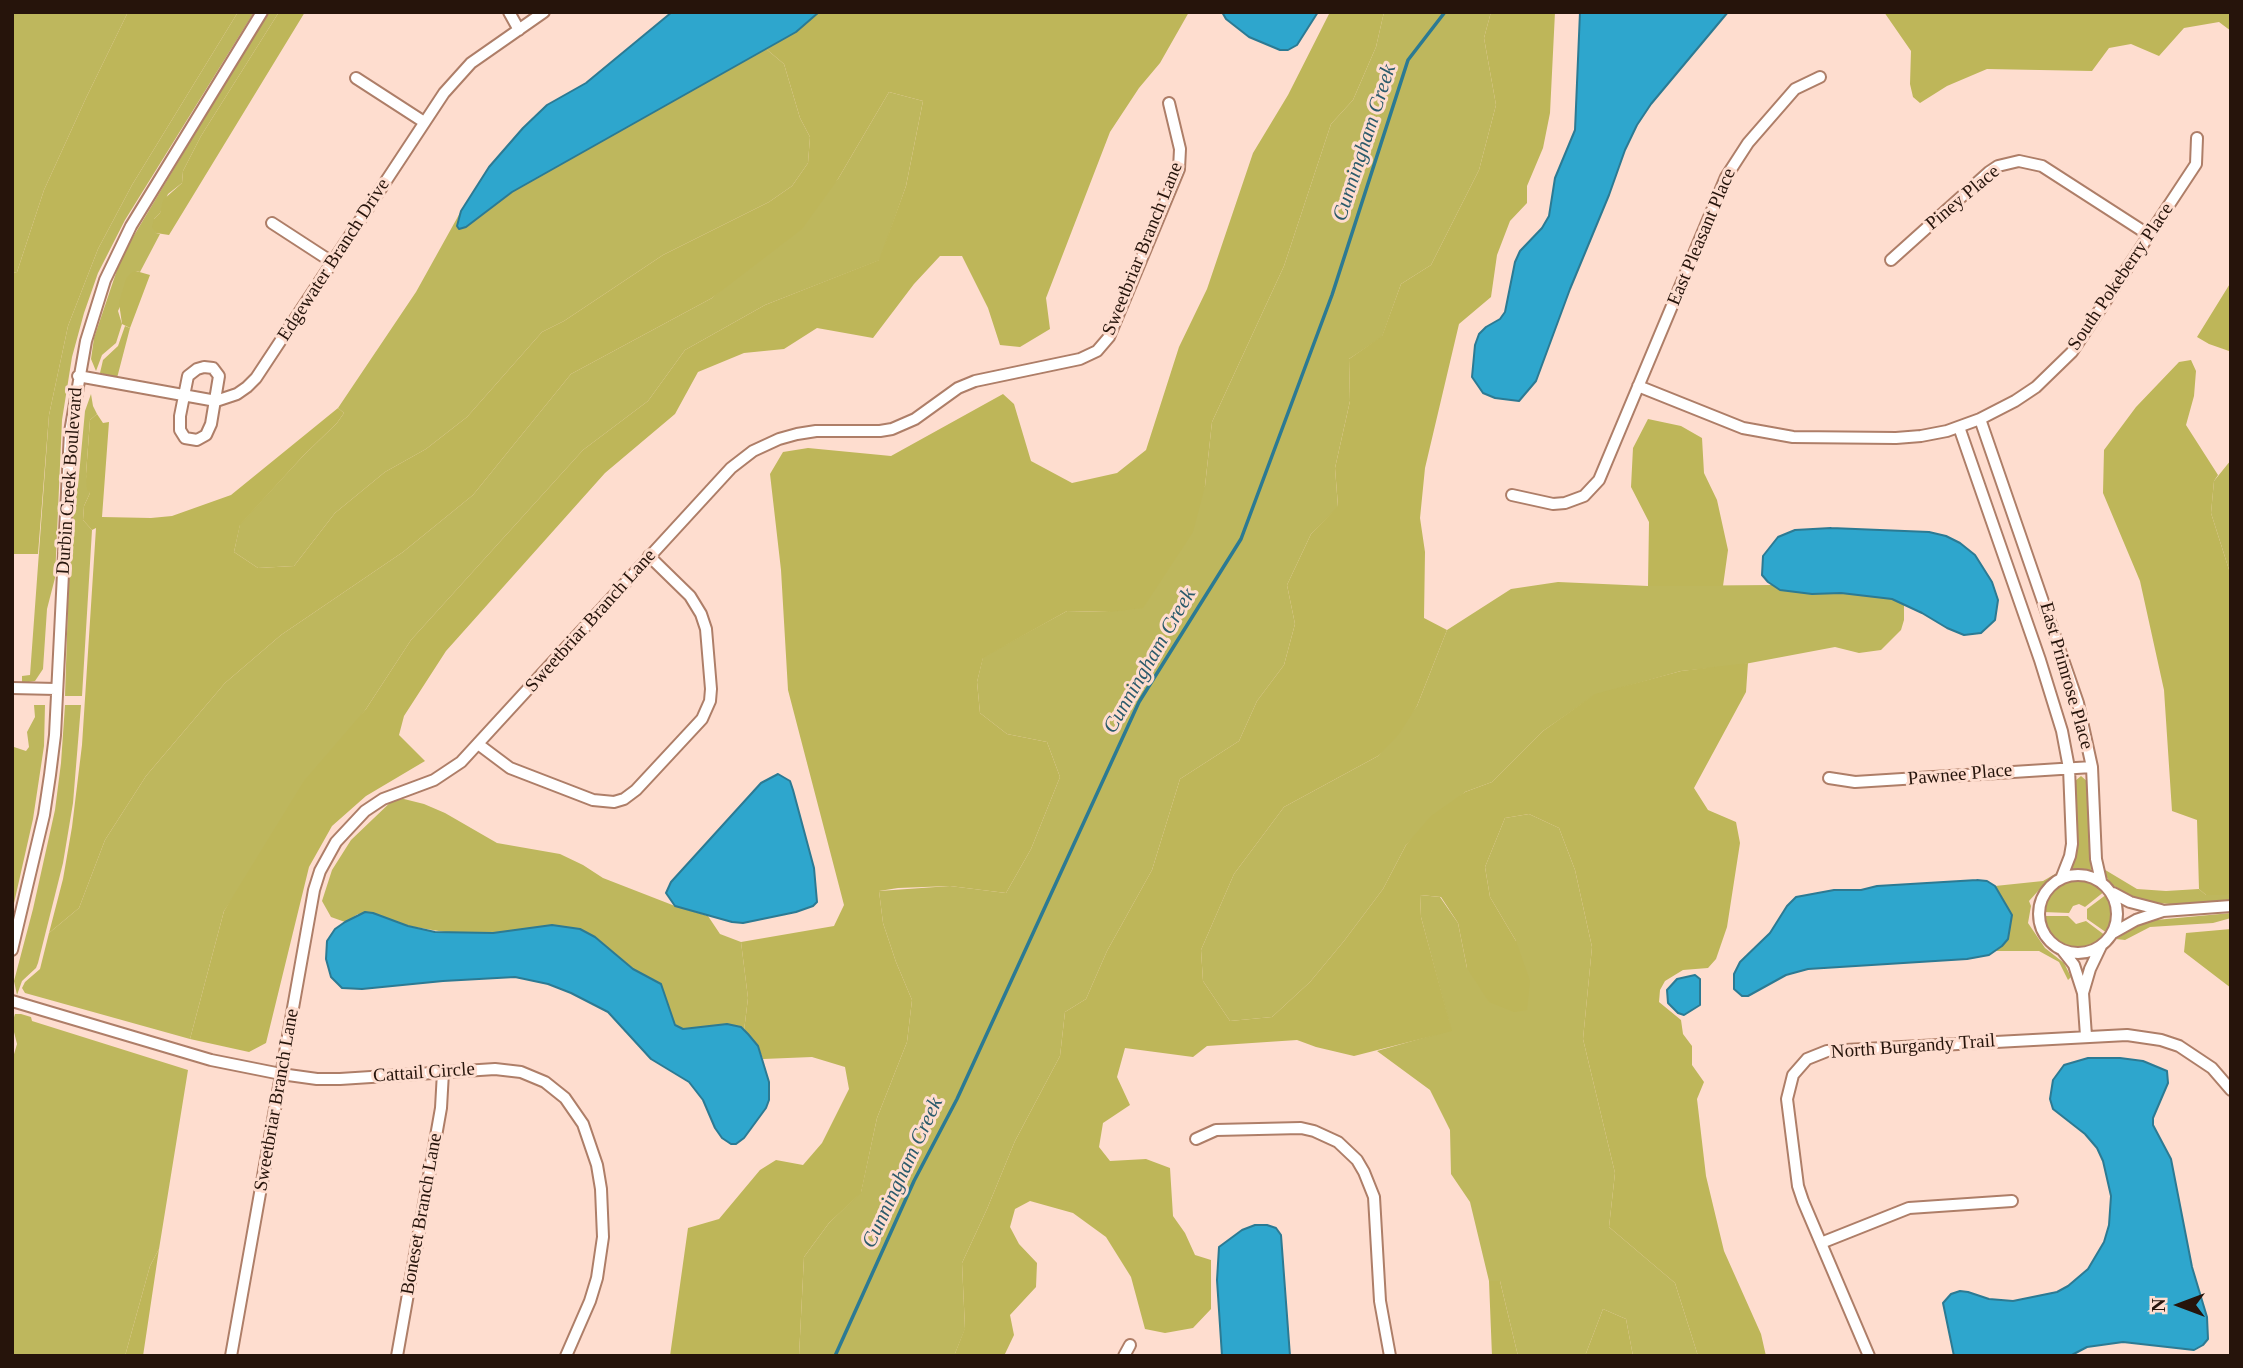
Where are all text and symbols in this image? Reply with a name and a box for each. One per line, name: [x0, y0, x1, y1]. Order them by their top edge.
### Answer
water label: Cunningham Creek: [1328, 62, 1402, 224]
street label: Sweetbriar Branch Lane: [1098, 159, 1188, 339]
street label: Piney Place: [1922, 161, 2004, 235]
street label: East Pleasant Place: [1663, 165, 1741, 309]
street label: Edgewater Branch Drive: [273, 175, 395, 345]
street label: South Pokeberry Place: [2063, 199, 2179, 355]
street label: Durbin Creek Boulevard: [52, 387, 88, 575]
street label: Sweetbriar Branch Lane: [521, 545, 661, 697]
water label: Cunningham Creek: [1098, 584, 1202, 738]
street label: East Primrose Place: [2034, 600, 2098, 752]
street label: Pawnee Place: [1907, 759, 2013, 791]
street label: Sweetbriar Branch Lane: [250, 1007, 304, 1193]
street label: North Burgandy Trail: [1830, 1030, 1996, 1064]
street label: Cattail Circle: [372, 1058, 476, 1088]
water label: Cunningham Creek: [857, 1094, 949, 1252]
street label: Boneset Branch Lane: [397, 1131, 447, 1297]
north arrow: [2145, 1270, 2215, 1340]
text: N: [2148, 1298, 2169, 1312]

